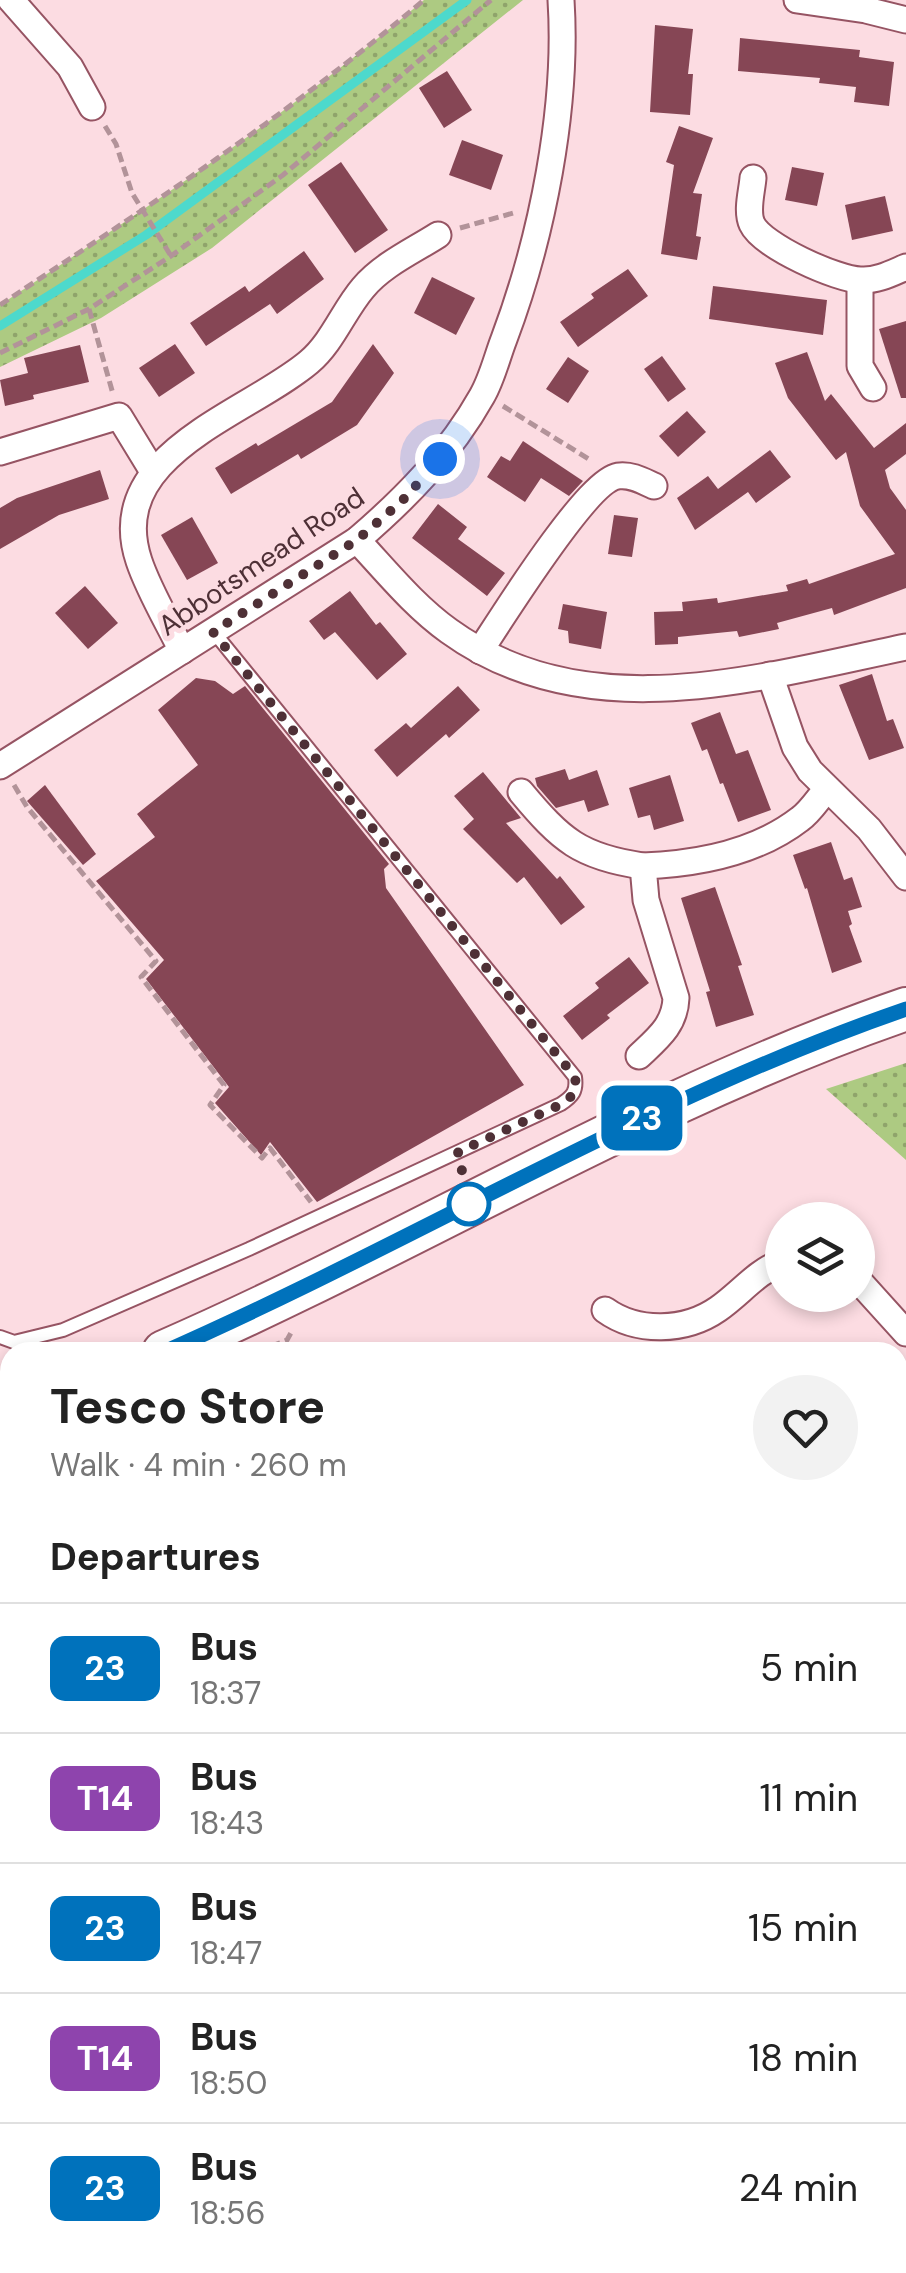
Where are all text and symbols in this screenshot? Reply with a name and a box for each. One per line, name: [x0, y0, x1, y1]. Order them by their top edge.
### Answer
your location: [415, 434, 465, 484]
street label: Abbotsmead Road: [151, 479, 372, 644]
line badge: 23: [597, 1086, 687, 1150]
text: 23: [621, 1095, 663, 1141]
unlabelled marker: [448, 1183, 490, 1225]
map controls: [765, 1202, 875, 1312]
button: layers: [765, 1202, 875, 1312]
text: Tesco Store: [50, 1375, 325, 1438]
button: heart: [753, 1375, 858, 1480]
text: Walk · 4 min · 260 m: [50, 1444, 347, 1486]
text: Departures: [50, 1532, 261, 1582]
text: Bus: [190, 1622, 258, 1672]
text: 5 min: [760, 1643, 858, 1693]
text: 23: [84, 1645, 126, 1691]
text: 18:37: [190, 1672, 261, 1714]
text: Bus: [190, 1752, 258, 1802]
text: 11 min: [759, 1773, 858, 1823]
text: T14: [77, 1775, 133, 1821]
text: 18:43: [190, 1802, 264, 1844]
text: Bus: [190, 1882, 258, 1932]
text: 15 min: [748, 1903, 858, 1953]
text: 23: [84, 1905, 126, 1951]
text: 18:47: [190, 1932, 262, 1974]
text: Bus: [190, 2012, 258, 2062]
text: 18 min: [748, 2033, 858, 2083]
text: T14: [77, 2035, 133, 2081]
text: 18:50: [190, 2062, 267, 2104]
text: Bus: [190, 2142, 258, 2192]
text: 24 min: [739, 2163, 858, 2213]
text: 23: [84, 2165, 126, 2211]
text: 18:56: [190, 2192, 266, 2234]

